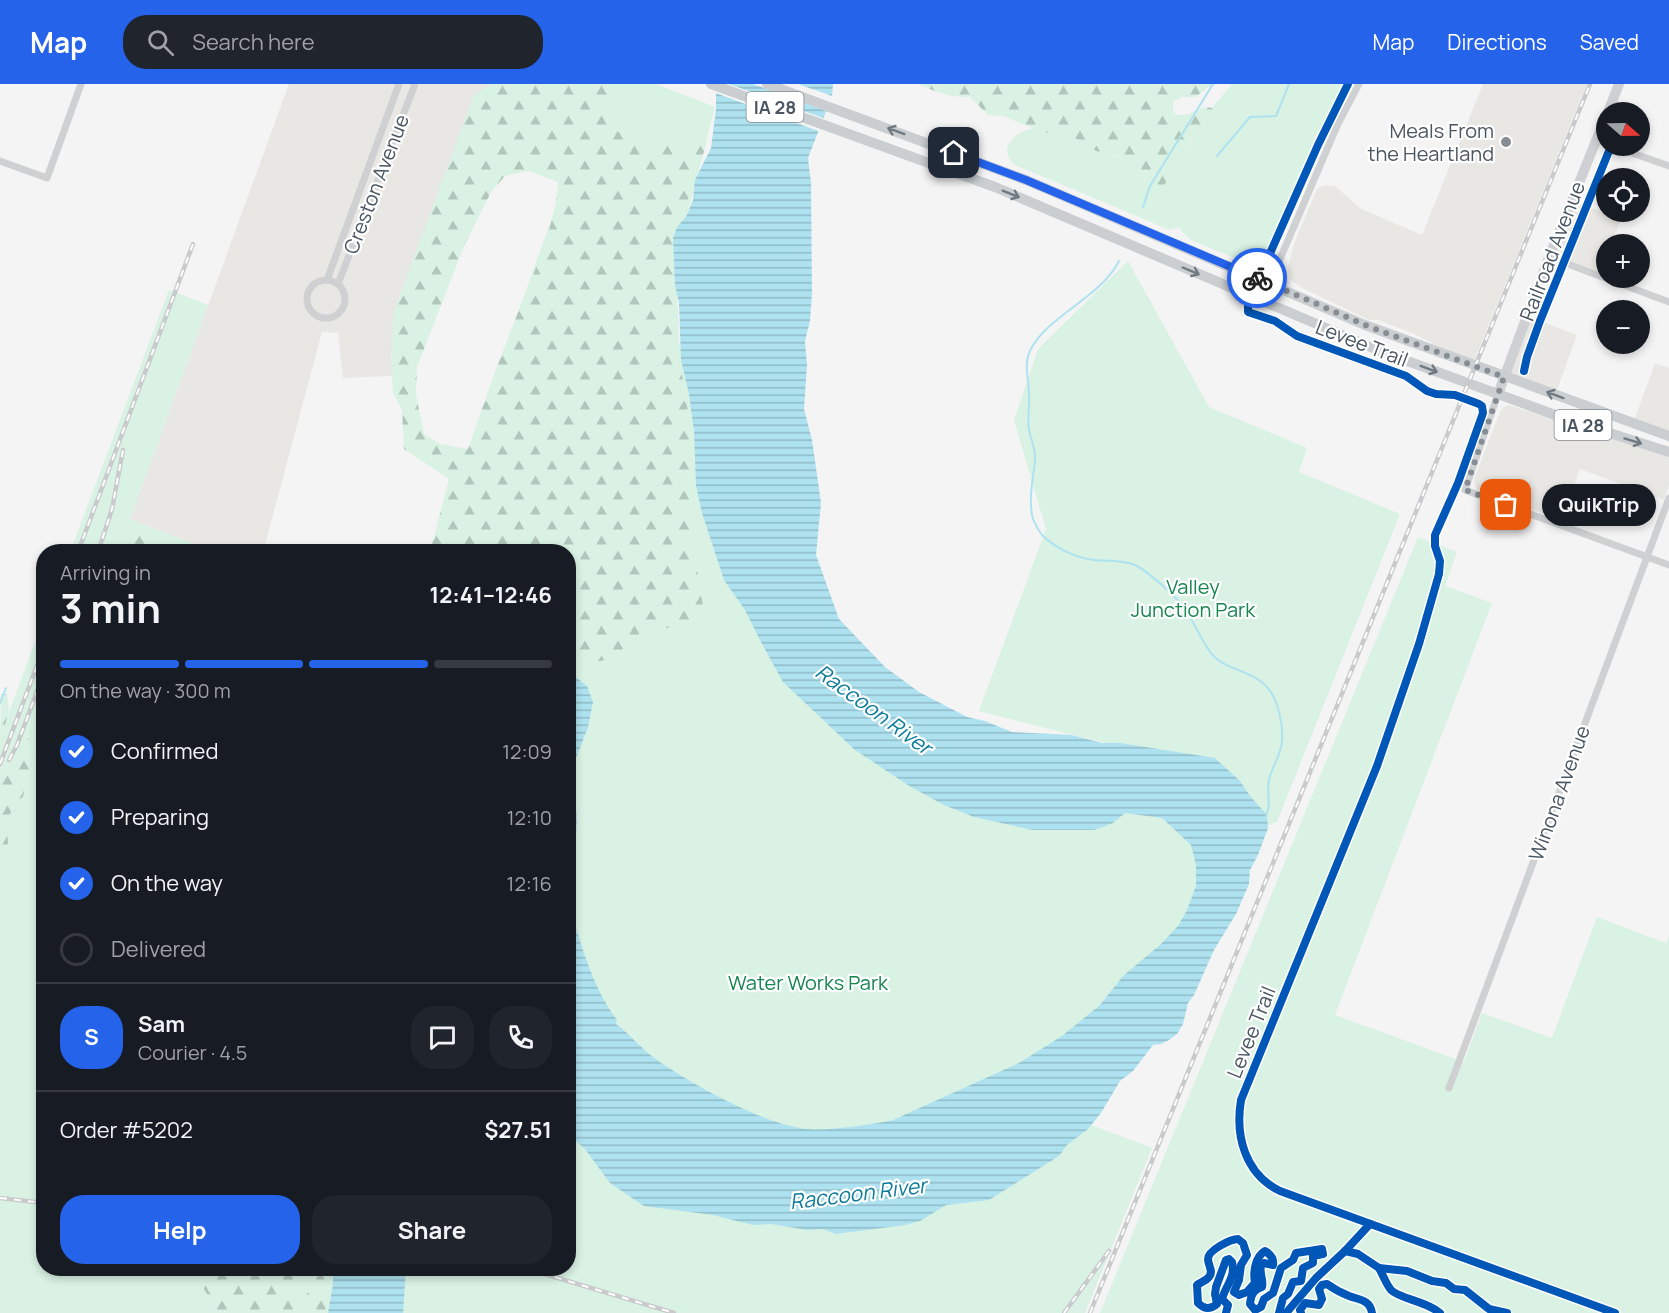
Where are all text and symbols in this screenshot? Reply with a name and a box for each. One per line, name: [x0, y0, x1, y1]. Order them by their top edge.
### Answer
search box: [123, 15, 543, 69]
text: Map: [30, 23, 87, 61]
icon: search: [144, 26, 177, 59]
text: Search here: [192, 27, 315, 57]
text: Map: [1373, 28, 1414, 56]
text: Directions: [1447, 28, 1547, 56]
text: Saved: [1580, 28, 1639, 56]
road number: IA 28: [746, 92, 804, 122]
north arrow: [1596, 102, 1650, 156]
map controls: [1596, 102, 1650, 354]
street label: Creston Avenue: [337, 110, 415, 258]
place label: Meals From the Heartland: [1367, 117, 1494, 167]
one-way arrow: [888, 125, 906, 136]
pin: [928, 127, 979, 178]
marker: Meals From the Heartland: [1499, 135, 1513, 149]
icon: home: [937, 136, 970, 169]
button: locate: [1596, 168, 1650, 222]
street label: Railroad Avenue: [1513, 177, 1591, 325]
one-way arrow: [1001, 189, 1020, 200]
button: +: [1596, 234, 1650, 288]
courier: [1227, 248, 1287, 308]
icon: bike: [1241, 262, 1274, 295]
one-way arrow: [1181, 266, 1200, 277]
button: −: [1596, 300, 1650, 354]
street label: Levee Trail: [1312, 313, 1412, 373]
one-way arrow: [1420, 365, 1438, 376]
one-way arrow: [1546, 389, 1565, 400]
road number: IA 28: [1554, 410, 1612, 440]
one-way arrow: [1623, 436, 1642, 447]
pin: [1480, 479, 1531, 530]
callout: QuikTrip: [1542, 484, 1656, 526]
icon: bag: [1489, 488, 1522, 521]
text: QuikTrip: [1559, 491, 1639, 518]
text: Arriving in: [60, 559, 151, 586]
park label: Valley Junction Park: [1131, 573, 1256, 623]
text: 12:41–12:46: [430, 580, 552, 610]
text: 3 min: [60, 581, 161, 635]
water label: Raccoon River: [810, 657, 940, 762]
text: On the way · 300 m: [60, 677, 231, 704]
street label: Winona Avenue: [1522, 722, 1596, 864]
icon: check: [60, 735, 93, 768]
text: Confirmed: [111, 736, 219, 766]
text: 12:09: [502, 738, 552, 765]
icon: check: [60, 801, 93, 834]
text: Preparing: [111, 802, 209, 832]
text: 12:10: [507, 804, 552, 831]
icon: check: [60, 867, 93, 900]
text: On the way: [111, 868, 223, 898]
text: 12:16: [507, 870, 552, 897]
text: Delivered: [111, 934, 206, 964]
park label: Water Works Park: [728, 969, 889, 996]
street label: Levee Trail: [1220, 982, 1282, 1082]
button: chat: [411, 1006, 474, 1069]
button: phone: [489, 1006, 552, 1069]
text: Sam: [138, 1009, 185, 1039]
text: S: [84, 1022, 99, 1052]
text: Courier · 4.5: [138, 1039, 247, 1066]
text: Order #5202: [60, 1115, 193, 1145]
text: $27.51: [485, 1115, 552, 1145]
water label: Raccoon River: [788, 1170, 930, 1215]
button: Help: [60, 1195, 300, 1264]
button: Share: [312, 1195, 552, 1264]

